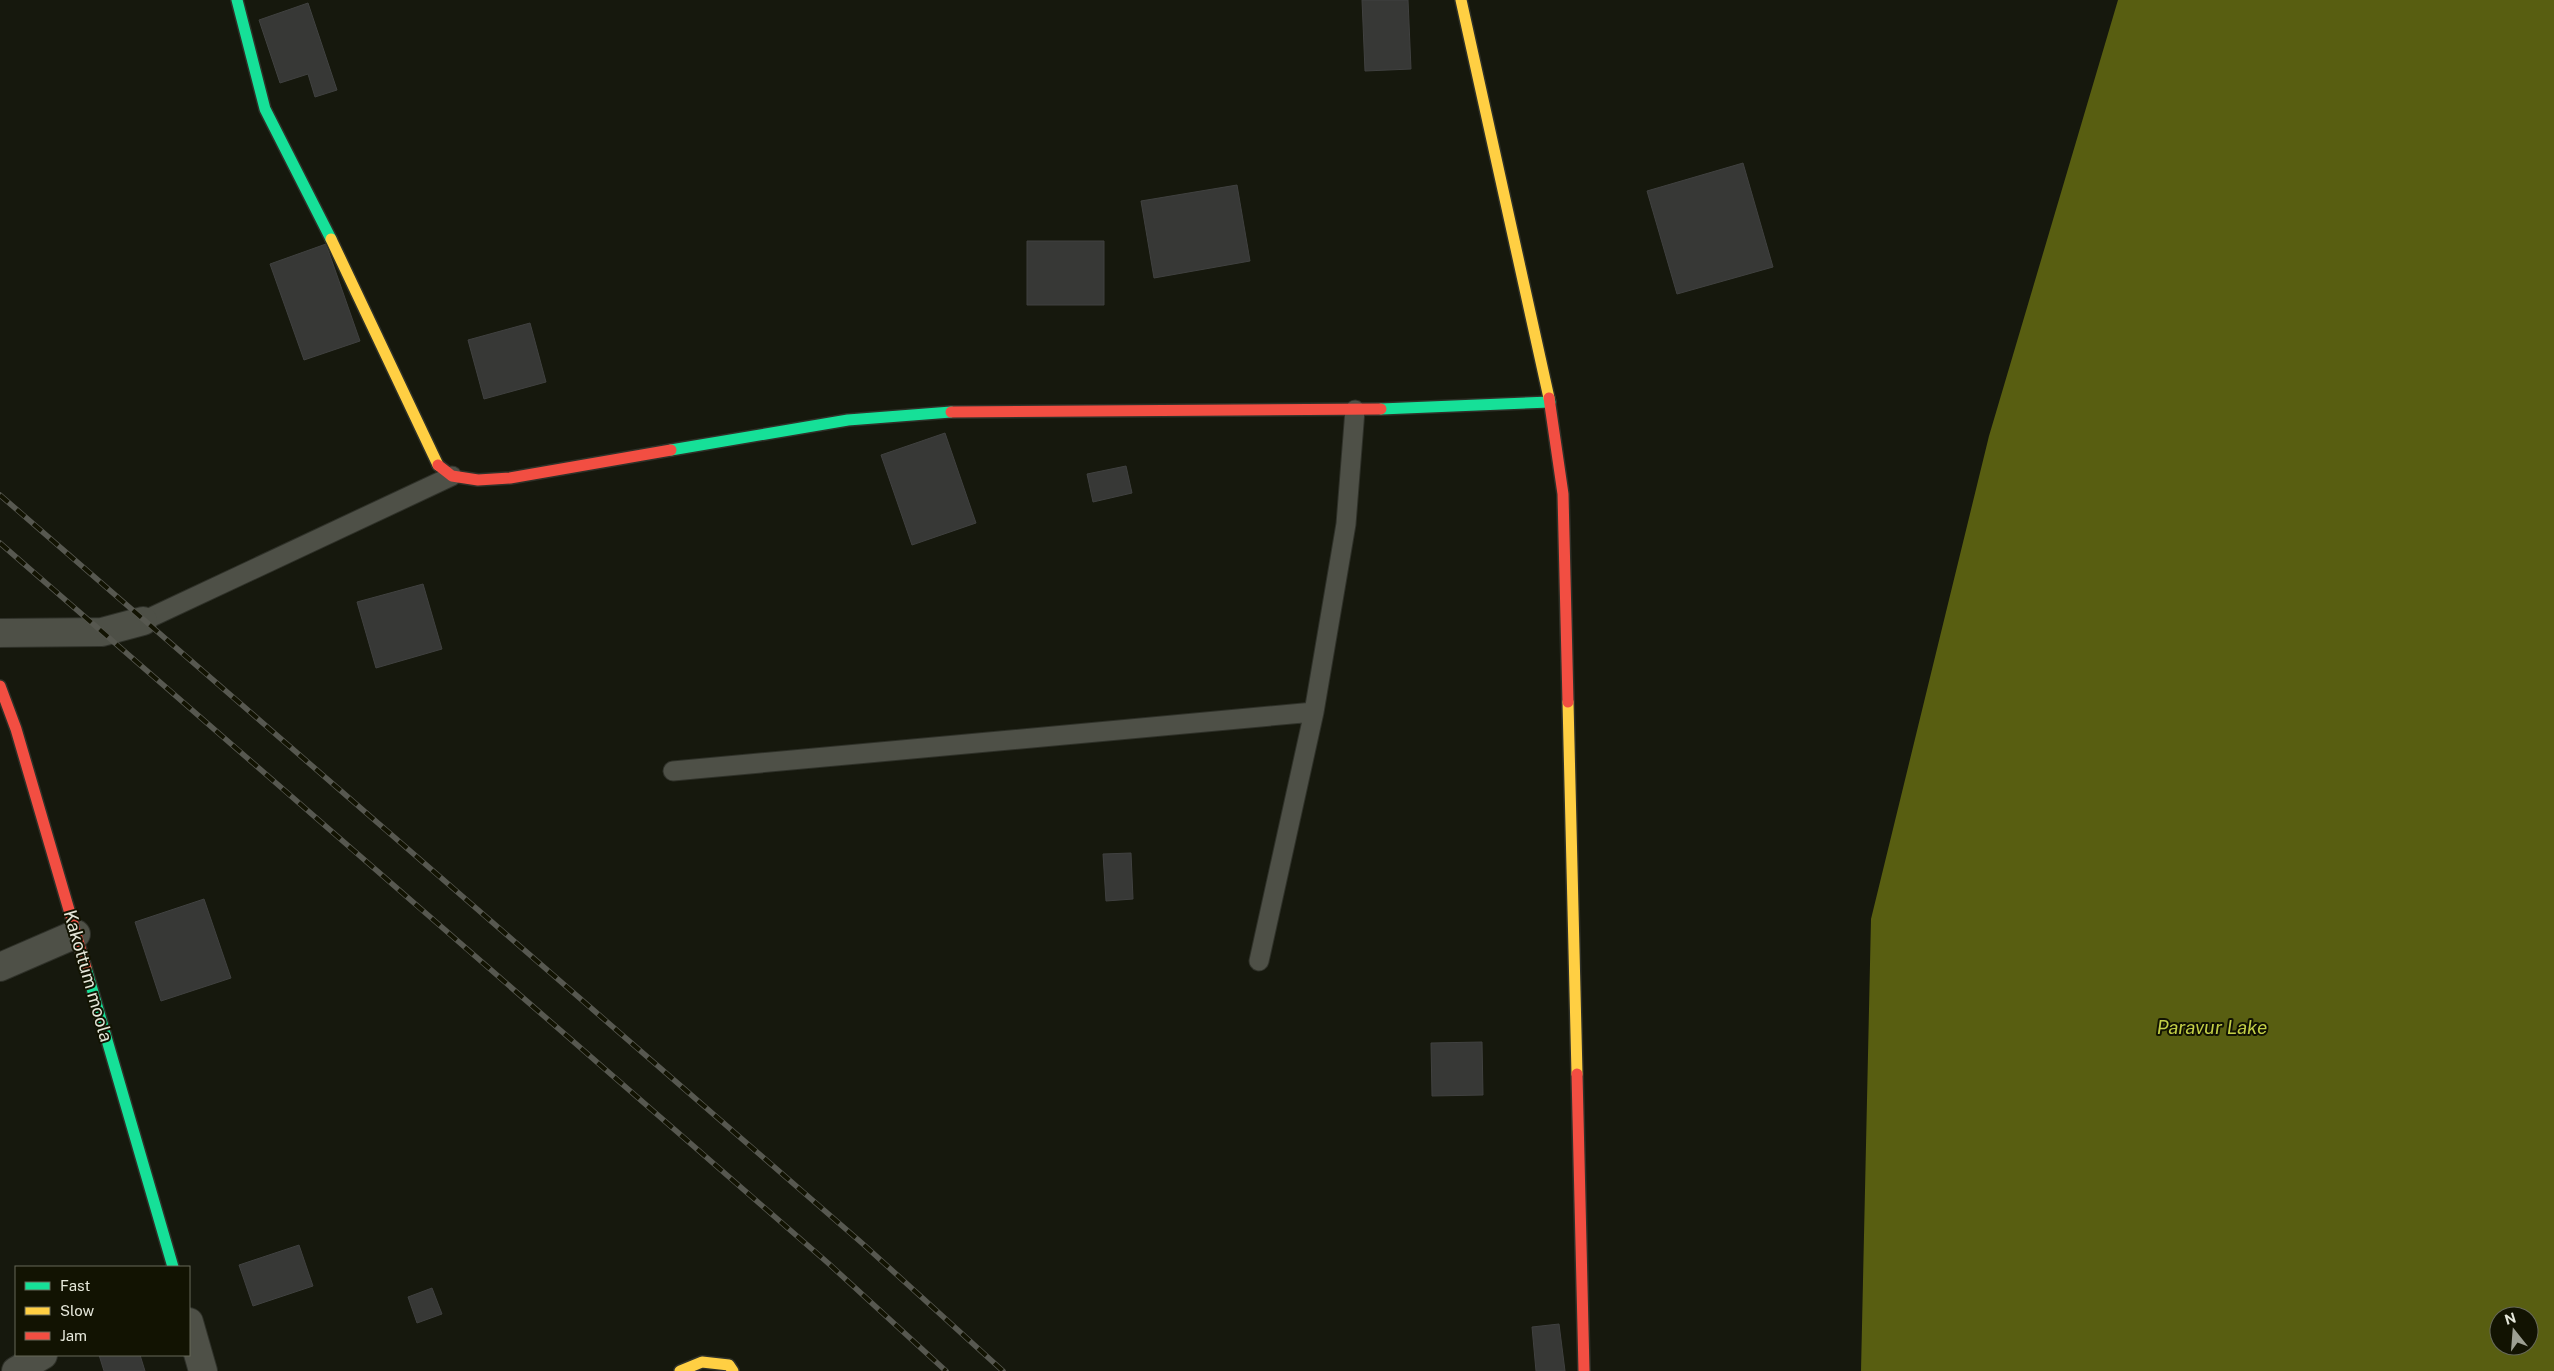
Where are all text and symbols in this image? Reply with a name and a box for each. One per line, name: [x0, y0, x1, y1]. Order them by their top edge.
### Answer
street label: Kakottum moola: [60, 907, 117, 1044]
water label: Paravur Lake: [2157, 1016, 2267, 1038]
legend: [15, 1266, 190, 1356]
text: Fast: [60, 1277, 90, 1294]
text: Slow: [60, 1302, 95, 1319]
north arrow: [2489, 1306, 2539, 1356]
text: N: [2503, 1309, 2518, 1328]
text: Jam: [60, 1327, 87, 1344]

